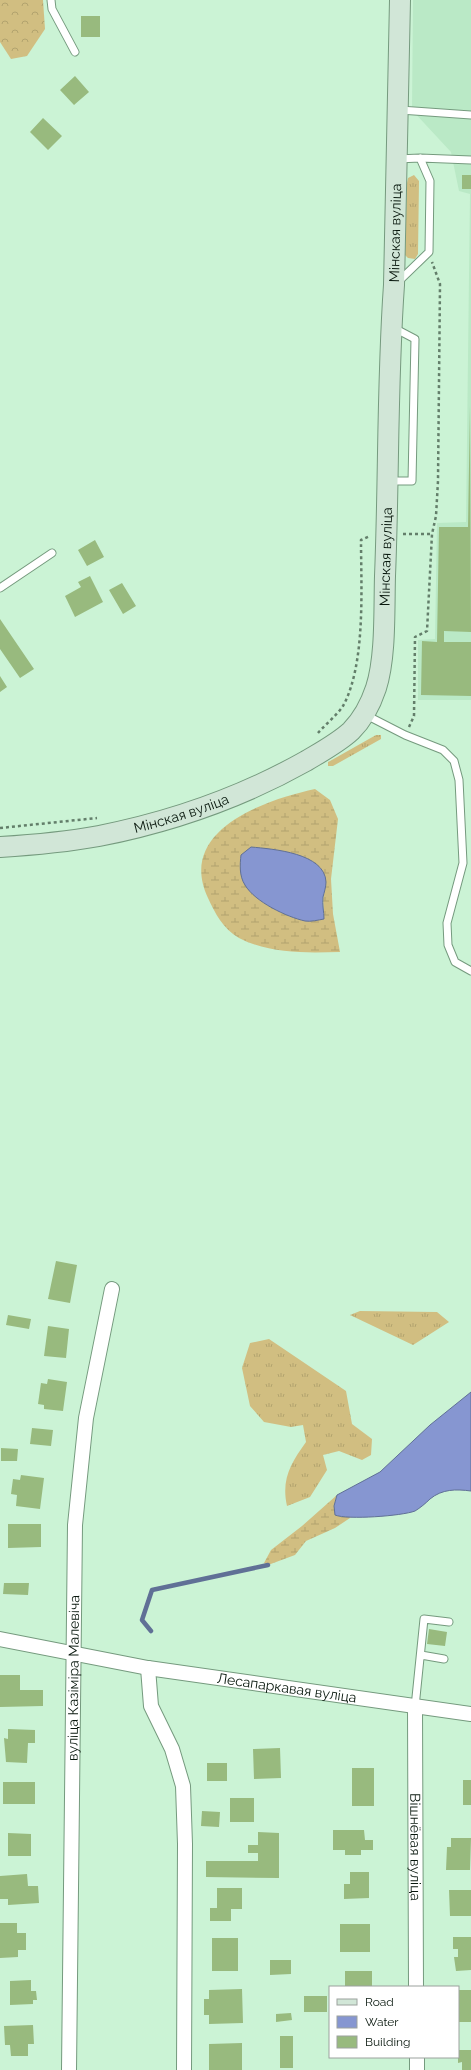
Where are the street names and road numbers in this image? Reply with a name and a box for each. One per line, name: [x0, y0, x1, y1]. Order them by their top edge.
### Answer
street label: Мінская вуліца: [386, 183, 404, 282]
street label: Мінская вуліца: [377, 507, 395, 606]
street label: Мінская вуліца: [132, 791, 231, 836]
street label: вуліца Казіміра Малевіча: [64, 1595, 82, 1761]
street label: Лесапаркавая вуліца: [216, 1670, 358, 1706]
street label: Вішнёвая вуліца: [407, 1793, 424, 1901]

